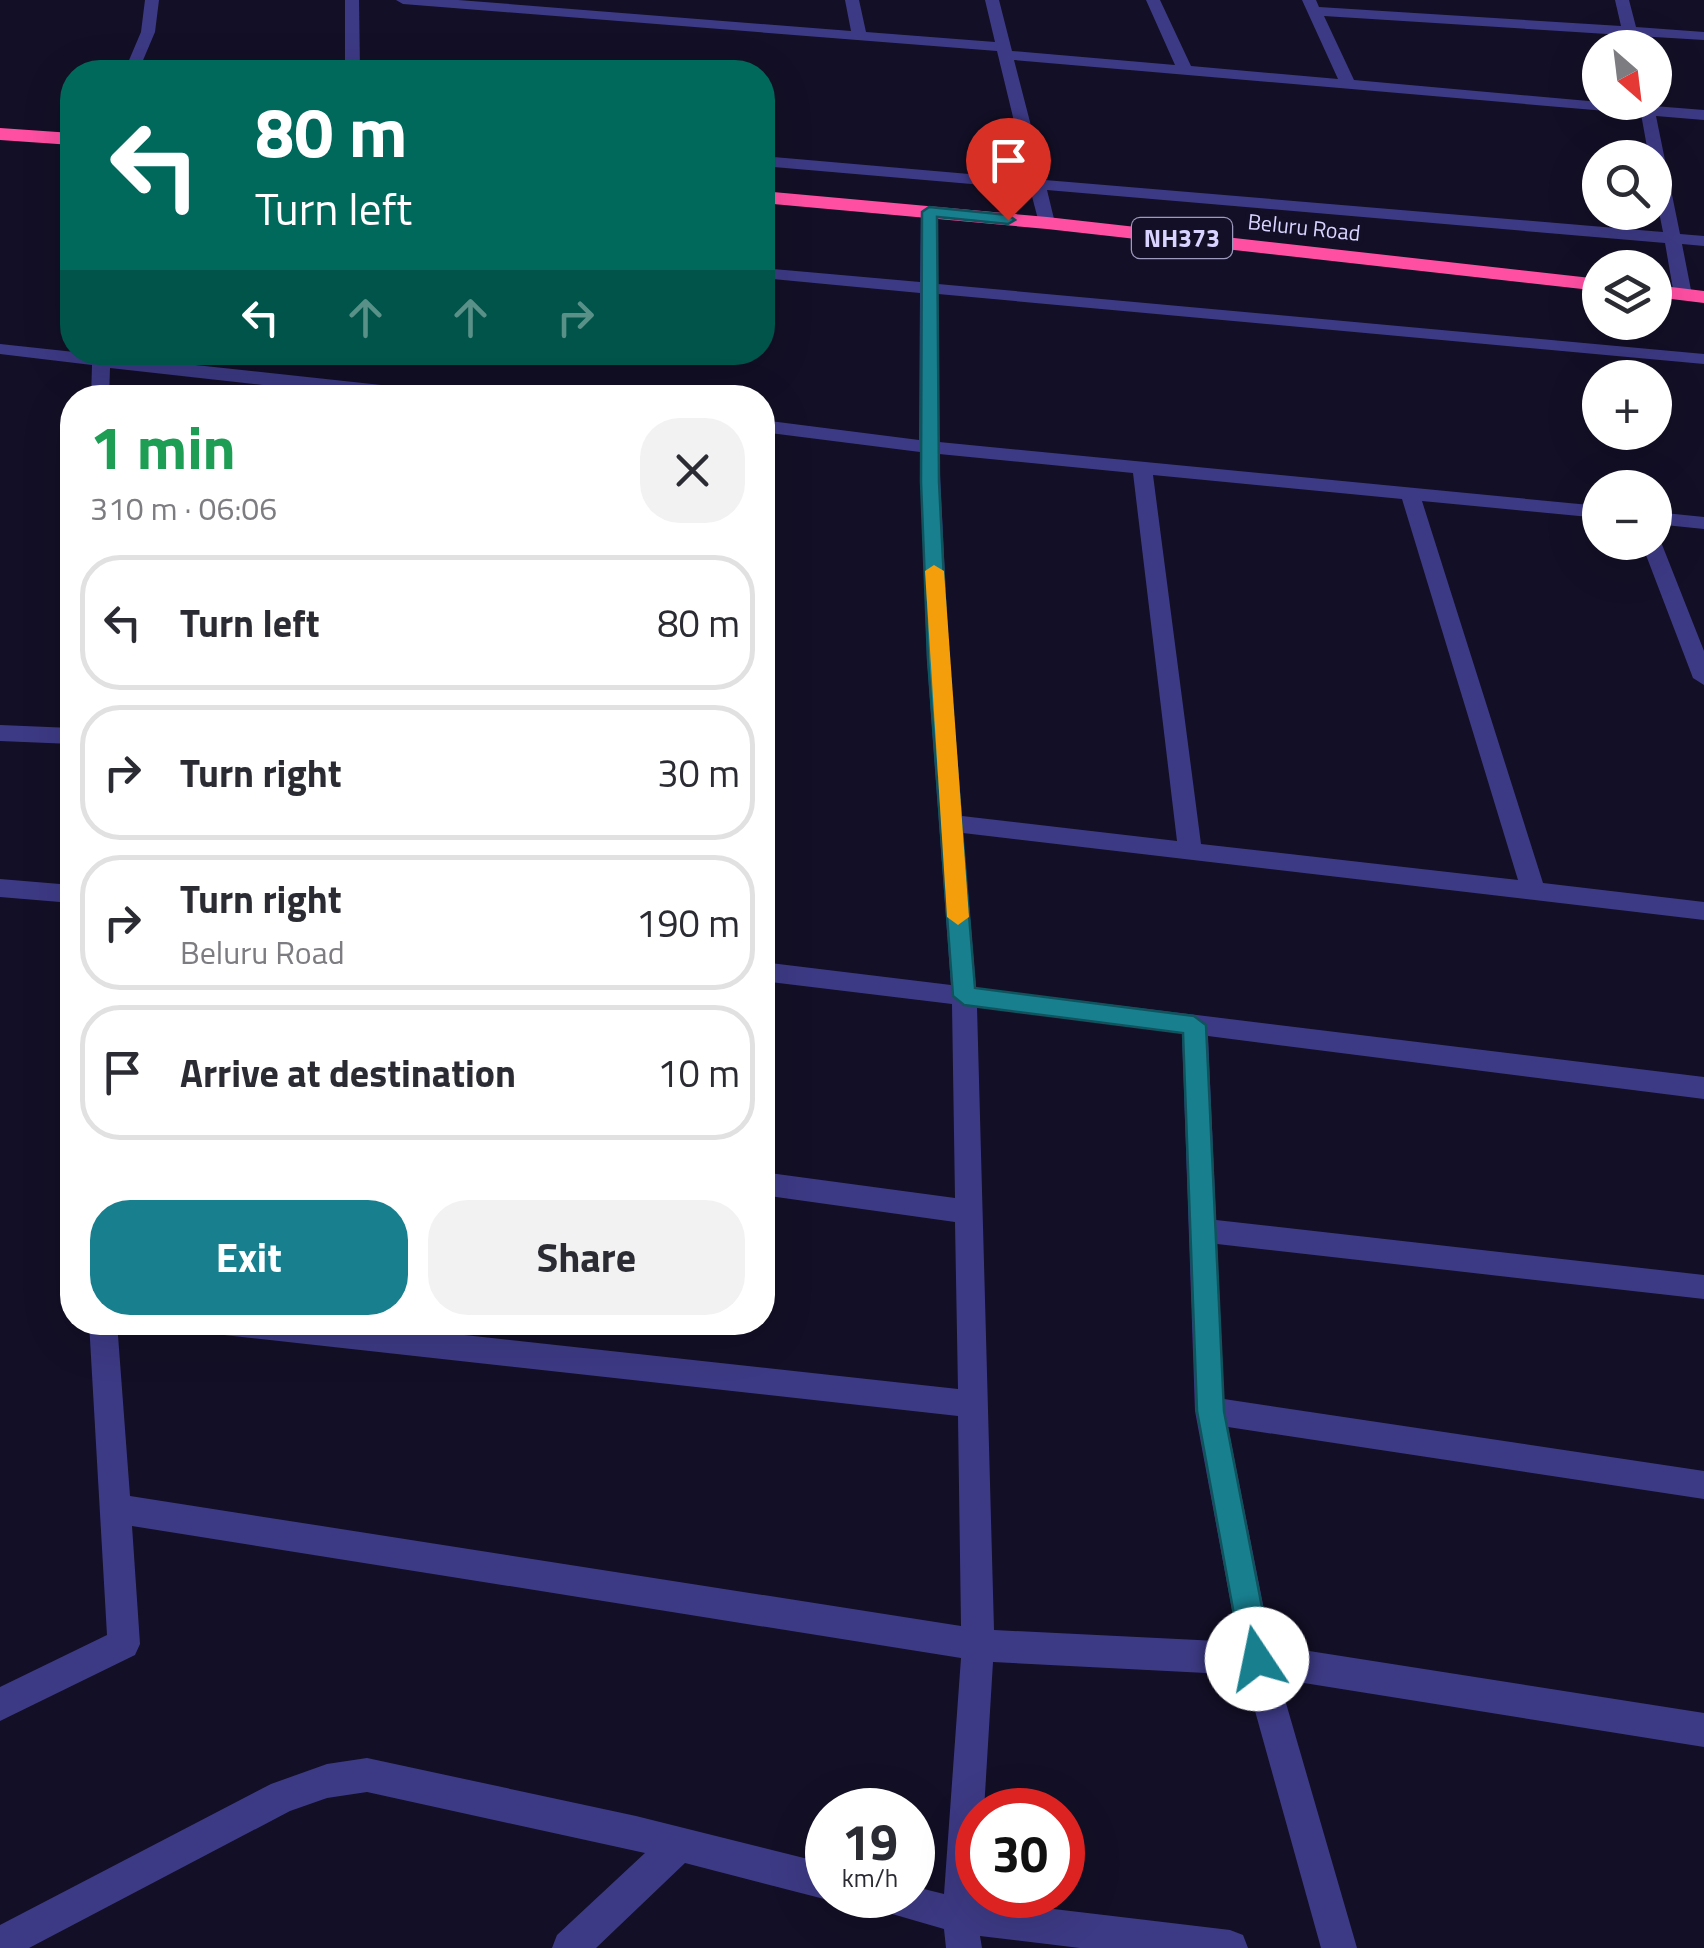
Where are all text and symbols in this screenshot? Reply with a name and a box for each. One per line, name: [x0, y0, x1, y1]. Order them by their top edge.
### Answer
north arrow: [1582, 30, 1672, 120]
map controls: [1582, 30, 1672, 560]
text: 80 m: [255, 78, 408, 184]
icon: left: [90, 100, 220, 230]
pin: [966, 118, 1051, 221]
icon: arrive: [981, 133, 1036, 188]
button: search: [1582, 140, 1672, 230]
text: Turn left: [255, 174, 412, 242]
street label: Beluru Road: [1246, 204, 1362, 250]
road number: NH373: [1132, 218, 1232, 258]
button: layers: [1582, 250, 1672, 340]
icon: left: [233, 290, 288, 345]
icon: ahead: [338, 290, 393, 345]
icon: ahead: [443, 290, 498, 345]
icon: right: [548, 290, 603, 345]
button: +: [1582, 360, 1672, 450]
text: 1 min: [90, 401, 236, 492]
button: close: [640, 418, 745, 523]
button: −: [1582, 470, 1672, 560]
text: 310 m · 06:06: [90, 484, 277, 532]
text: Turn left: [180, 594, 320, 652]
text: 80 m: [657, 594, 740, 652]
icon: left: [95, 595, 150, 650]
text: Turn right: [180, 744, 342, 802]
text: 30 m: [657, 744, 740, 802]
icon: right: [95, 745, 150, 800]
text: Turn right: [180, 870, 342, 928]
text: 190 m: [636, 894, 740, 952]
icon: right: [95, 895, 150, 950]
text: Beluru Road: [180, 928, 345, 976]
text: Arrive at destination: [180, 1044, 516, 1102]
text: 10 m: [657, 1044, 740, 1102]
icon: arrive: [95, 1045, 150, 1100]
button: Exit: [90, 1200, 408, 1315]
button: Share: [428, 1200, 745, 1315]
position arrow: [1205, 1607, 1309, 1711]
speed limit sign: 30: [955, 1788, 1085, 1918]
text: 19: [842, 1803, 898, 1879]
text: km/h: [842, 1859, 898, 1897]

